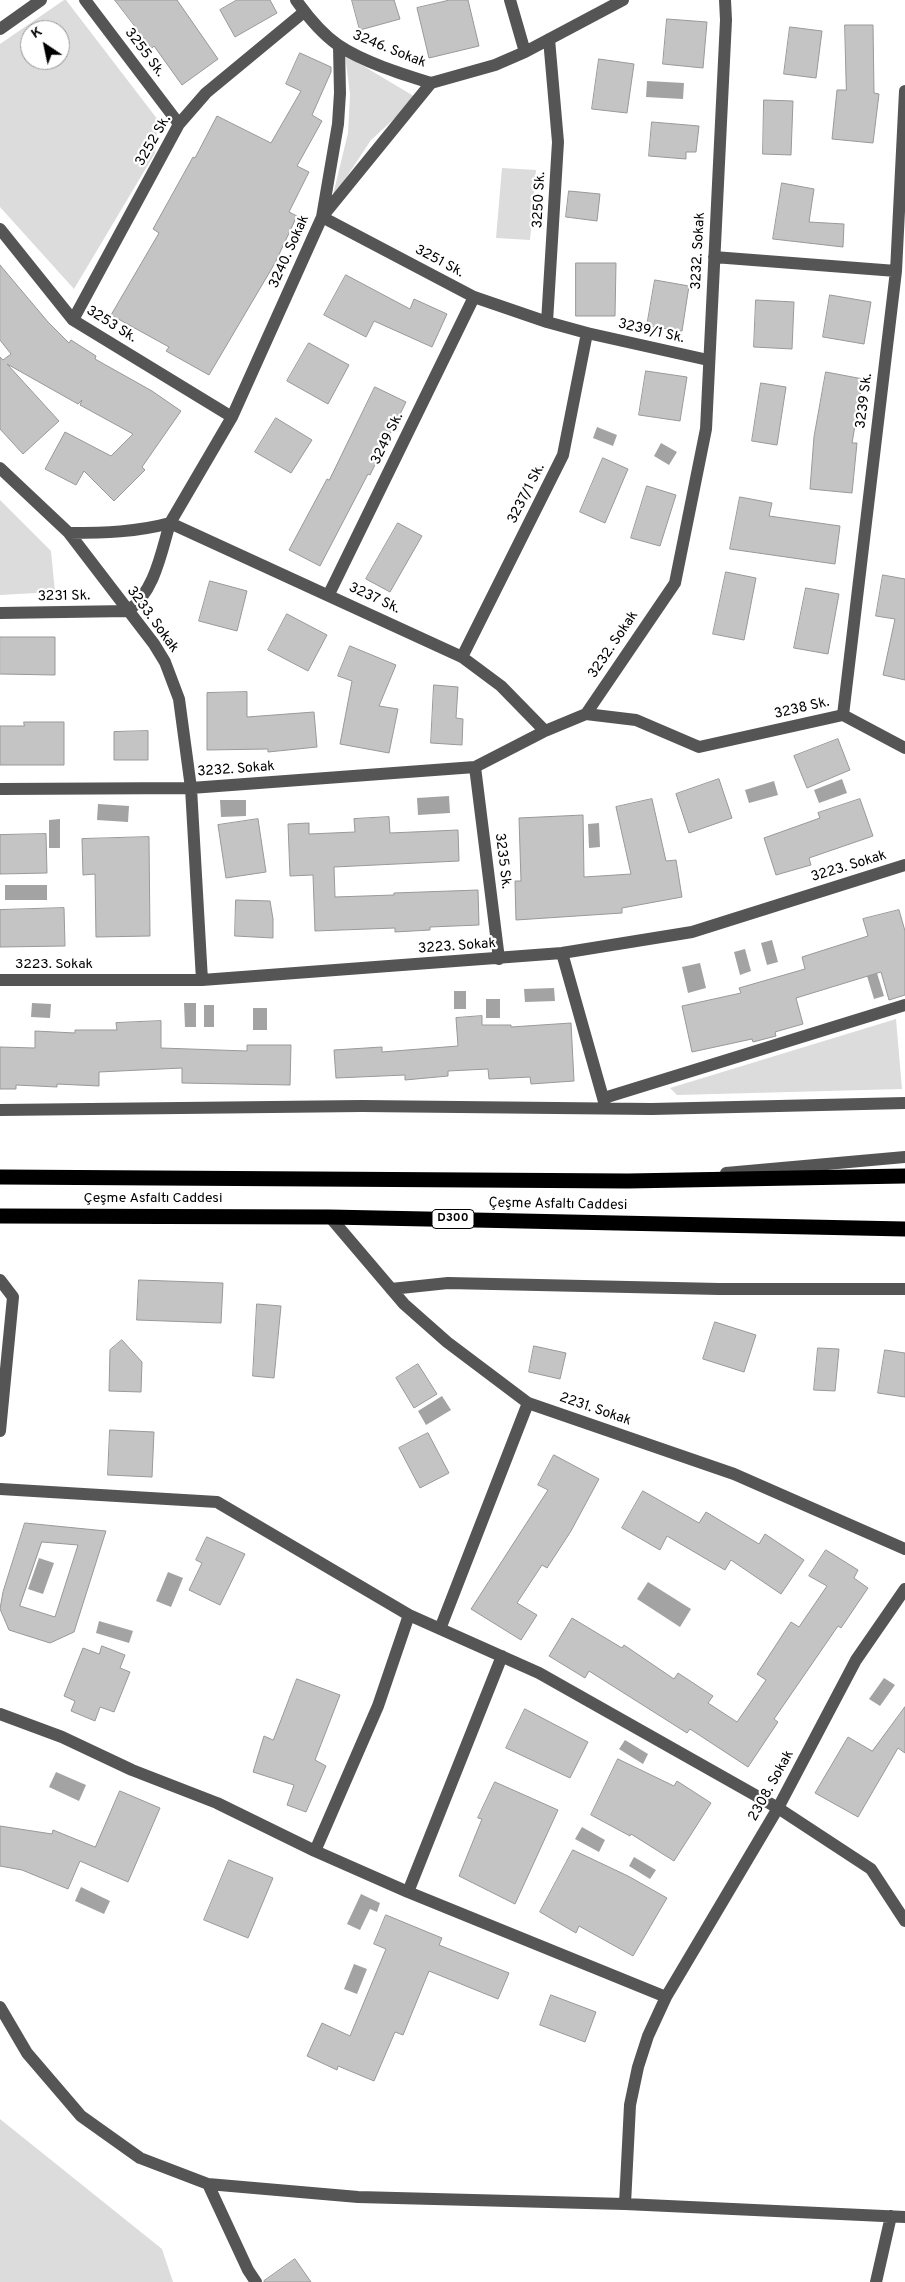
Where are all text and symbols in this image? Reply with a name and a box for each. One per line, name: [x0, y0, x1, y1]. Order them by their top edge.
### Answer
north arrow: [20, 20, 70, 70]
text: K: [28, 23, 46, 43]
street label: 3255 Sk.: [120, 25, 168, 81]
street label: 3246. Sokak: [350, 28, 428, 72]
street label: 3252 Sk.: [133, 112, 175, 170]
street label: 3250 Sk.: [530, 171, 550, 229]
street label: 3232. Sokak: [689, 212, 709, 290]
street label: 3240. Sokak: [266, 213, 314, 291]
street label: 3251 Sk.: [412, 242, 466, 282]
street label: 3253 Sk.: [83, 303, 139, 347]
street label: 3239/1 Sk.: [616, 316, 686, 348]
street label: 3239 Sk.: [853, 372, 877, 430]
street label: 3249 Sk.: [368, 410, 408, 468]
street label: 3237/1 Sk.: [505, 461, 549, 527]
street label: 3237 Sk.: [346, 580, 402, 618]
street label: 3233. Sokak: [122, 584, 182, 656]
street label: 3231 Sk.: [38, 588, 90, 606]
street label: 3232. Sokak: [585, 608, 643, 682]
street label: 3238 Sk.: [773, 695, 831, 723]
street label: 3232. Sokak: [197, 759, 275, 781]
street label: 3235 Sk.: [490, 832, 514, 890]
street label: 3223. Sokak: [809, 848, 889, 886]
street label: 3223. Sokak: [418, 936, 496, 958]
street label: 3223. Sokak: [15, 957, 93, 973]
street label: Çeşme Asfaltı Caddesi: [84, 1191, 222, 1207]
street label: Çeşme Asfaltı Caddesi: [488, 1195, 628, 1215]
road number: D300: [432, 1210, 474, 1228]
street label: 2231. Sokak: [557, 1390, 633, 1430]
street label: 2308. Sokak: [746, 1748, 798, 1824]

